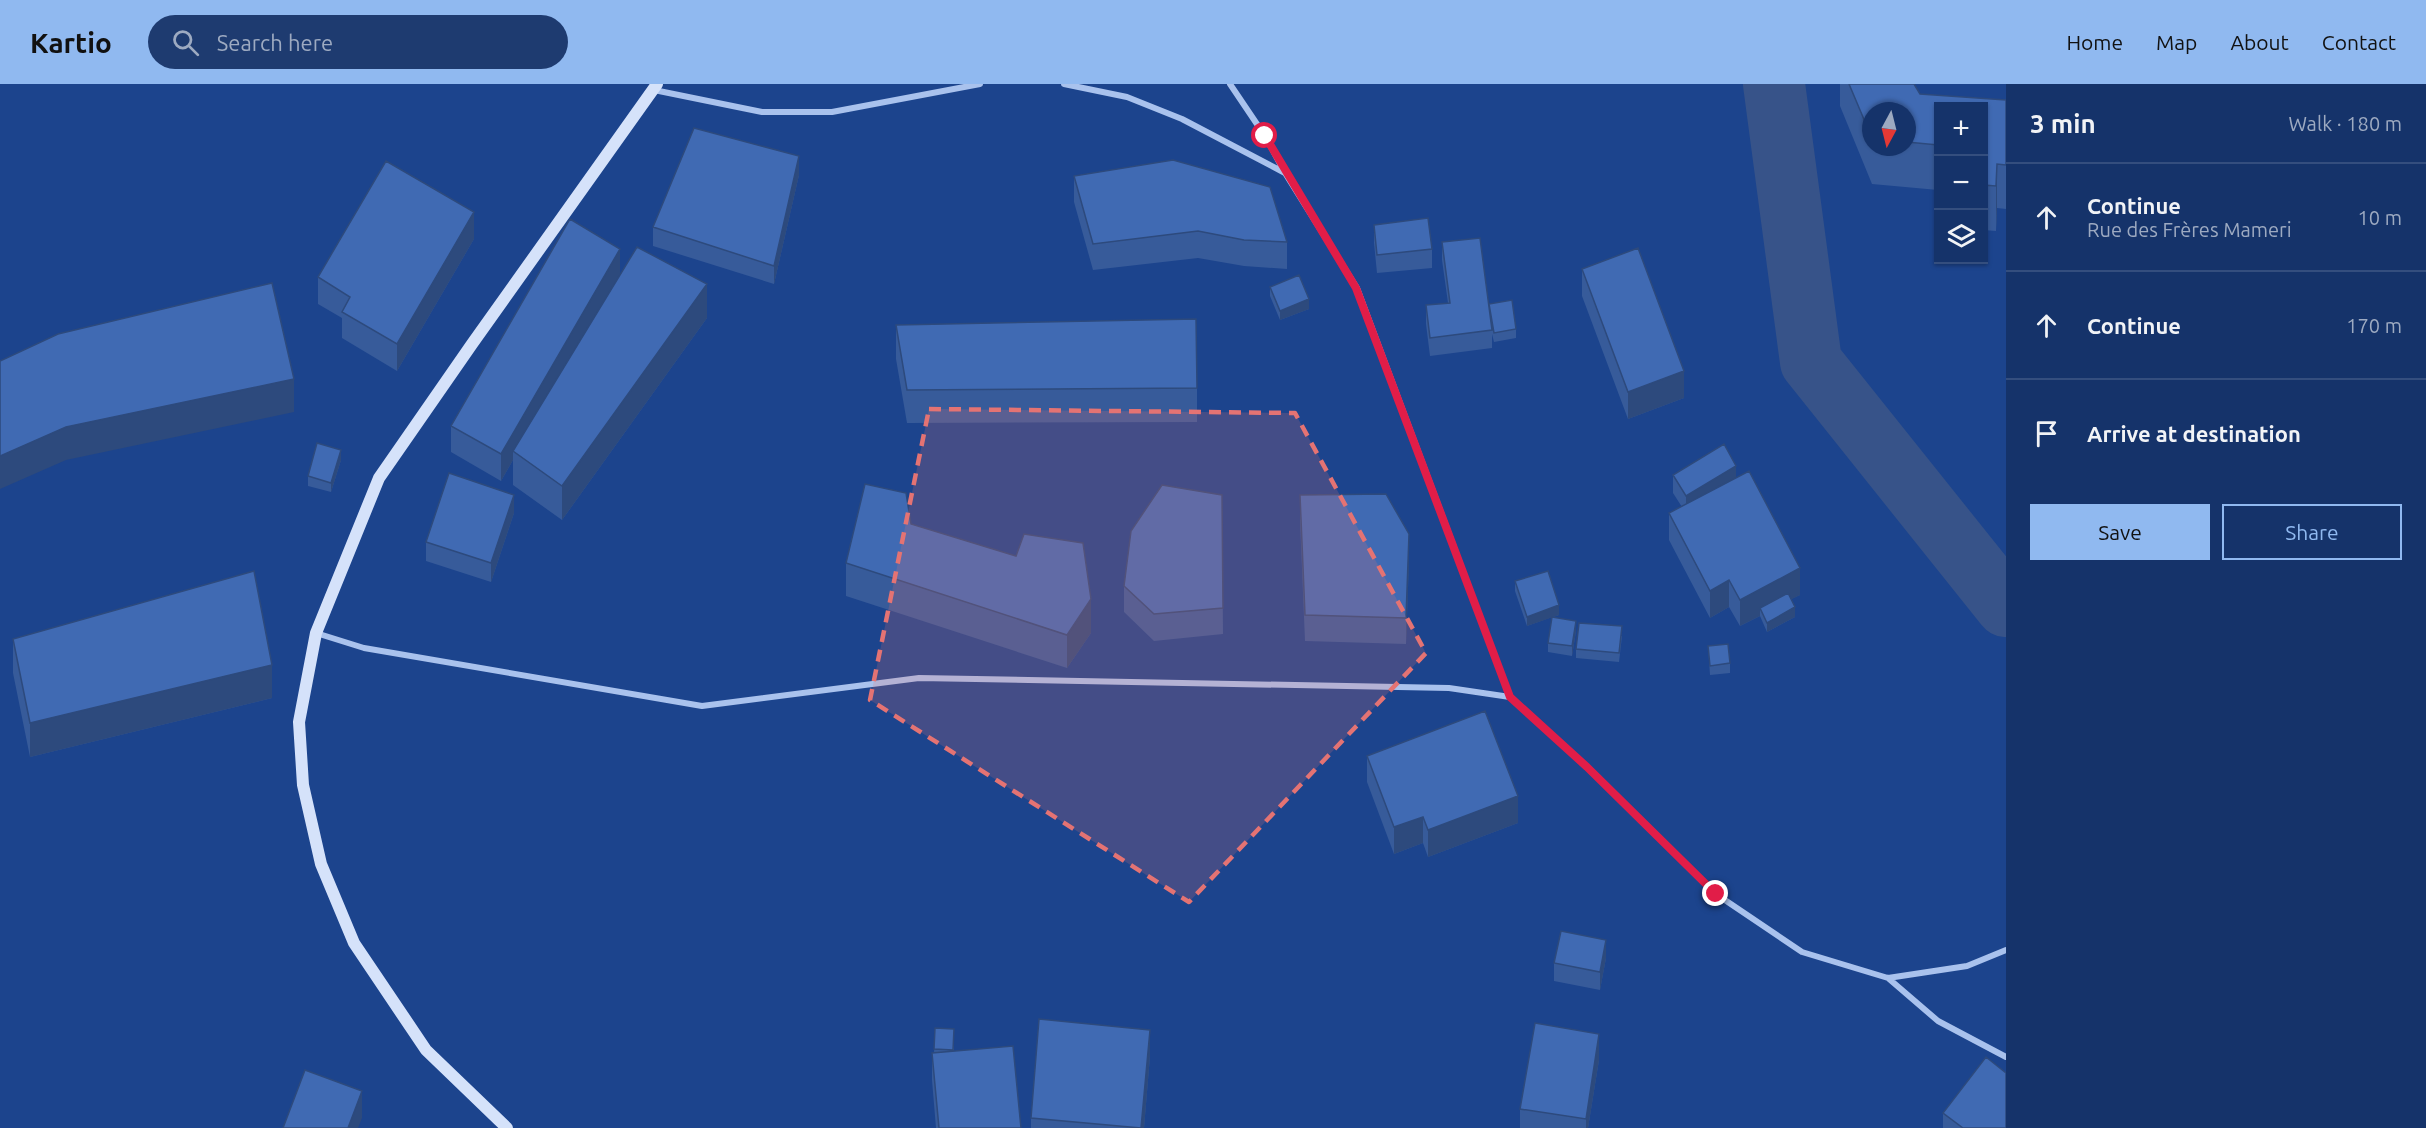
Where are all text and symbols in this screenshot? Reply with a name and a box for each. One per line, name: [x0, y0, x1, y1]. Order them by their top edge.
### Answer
search box: [148, 15, 568, 69]
icon: search: [169, 26, 202, 59]
text: Kartio: [30, 27, 112, 58]
text: Search here: [217, 30, 333, 55]
text: Home: [2066, 30, 2123, 54]
text: Map: [2156, 30, 2197, 54]
text: About: [2230, 30, 2289, 54]
text: Contact: [2322, 30, 2396, 54]
north arrow: [1862, 102, 1916, 156]
map controls: [1934, 102, 1988, 264]
button: +: [1934, 102, 1988, 156]
text: 3 min: [2030, 109, 2096, 138]
text: Walk · 180 m: [2289, 112, 2402, 135]
route start: [1251, 122, 1277, 148]
button: −: [1934, 156, 1988, 210]
text: Continue: [2087, 193, 2181, 218]
icon: ahead: [2030, 201, 2063, 234]
text: 10 m: [2358, 206, 2402, 229]
button: layers: [1934, 210, 1988, 264]
text: Rue des Frères Mameri: [2087, 218, 2292, 241]
icon: ahead: [2030, 309, 2063, 342]
text: Continue: [2087, 313, 2181, 338]
text: 170 m: [2346, 314, 2402, 337]
icon: arrive: [2030, 417, 2063, 450]
text: Arrive at destination: [2087, 421, 2301, 446]
button: Save: [2030, 504, 2210, 560]
button: Share: [2222, 504, 2402, 560]
route end: [1702, 880, 1728, 906]

